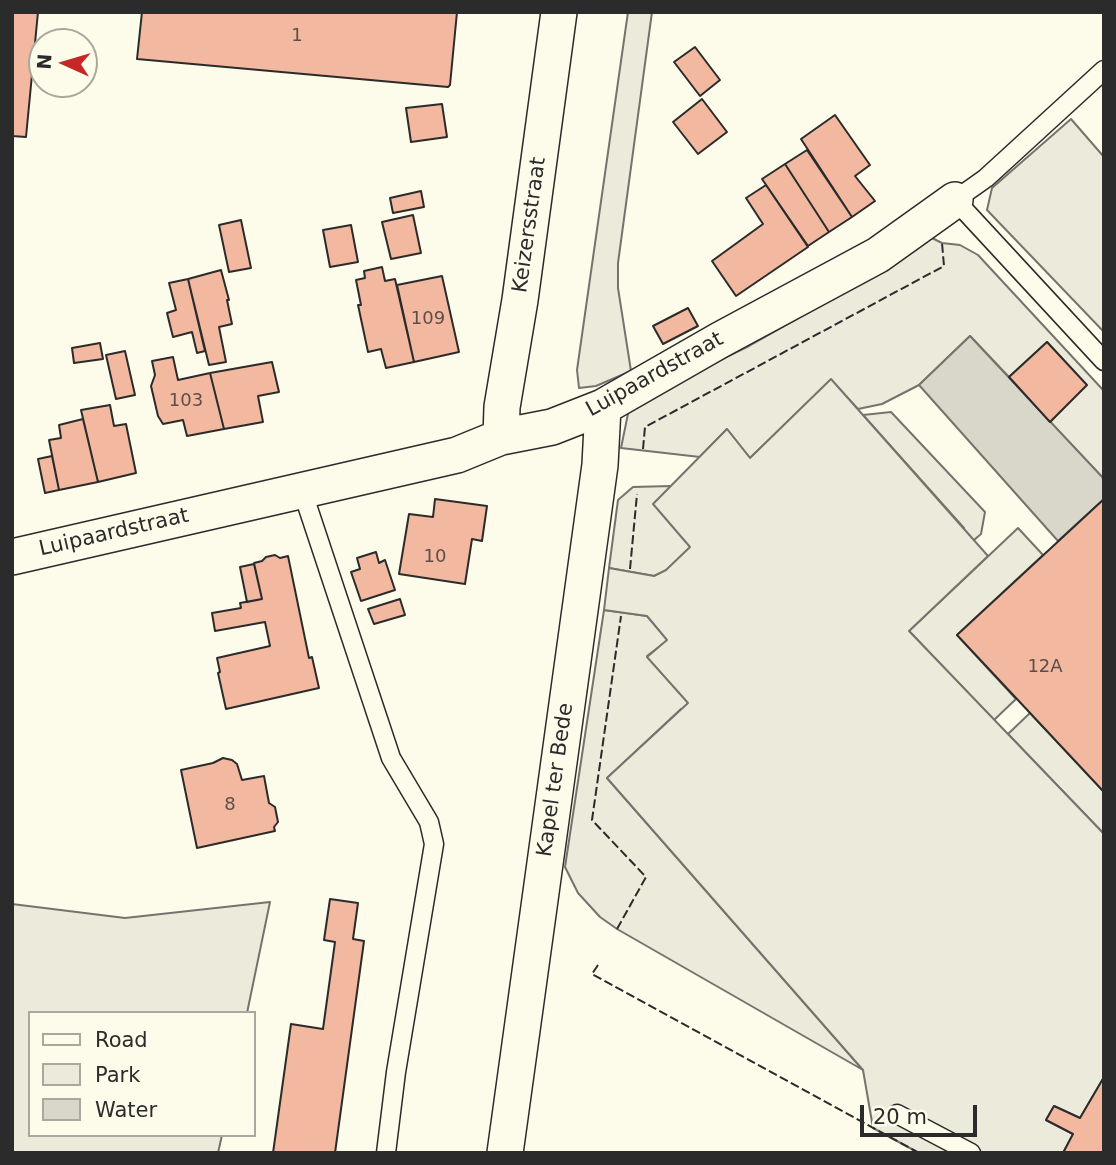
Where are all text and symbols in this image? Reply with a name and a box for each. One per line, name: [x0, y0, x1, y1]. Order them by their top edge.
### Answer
house number: 1: [291, 25, 303, 47]
north arrow: [28, 28, 98, 98]
text: N: [33, 53, 56, 70]
street label: Keizersstraat: [508, 156, 552, 294]
house number: 109: [411, 308, 445, 330]
street label: Luipaardstraat: [582, 327, 728, 423]
house number: 103: [169, 390, 203, 412]
street label: Luipaardstraat: [37, 504, 191, 562]
house number: 10: [424, 546, 446, 568]
house number: 12A: [1027, 656, 1063, 678]
street label: Kapel ter Bede: [533, 701, 579, 859]
house number: 8: [224, 794, 236, 816]
legend: [28, 1011, 256, 1137]
text: Road: [95, 1028, 148, 1052]
text: Park: [95, 1063, 140, 1087]
scale bar: [864, 1092, 981, 1136]
text: Water: [95, 1098, 157, 1122]
text: 20 m: [873, 1105, 927, 1129]

